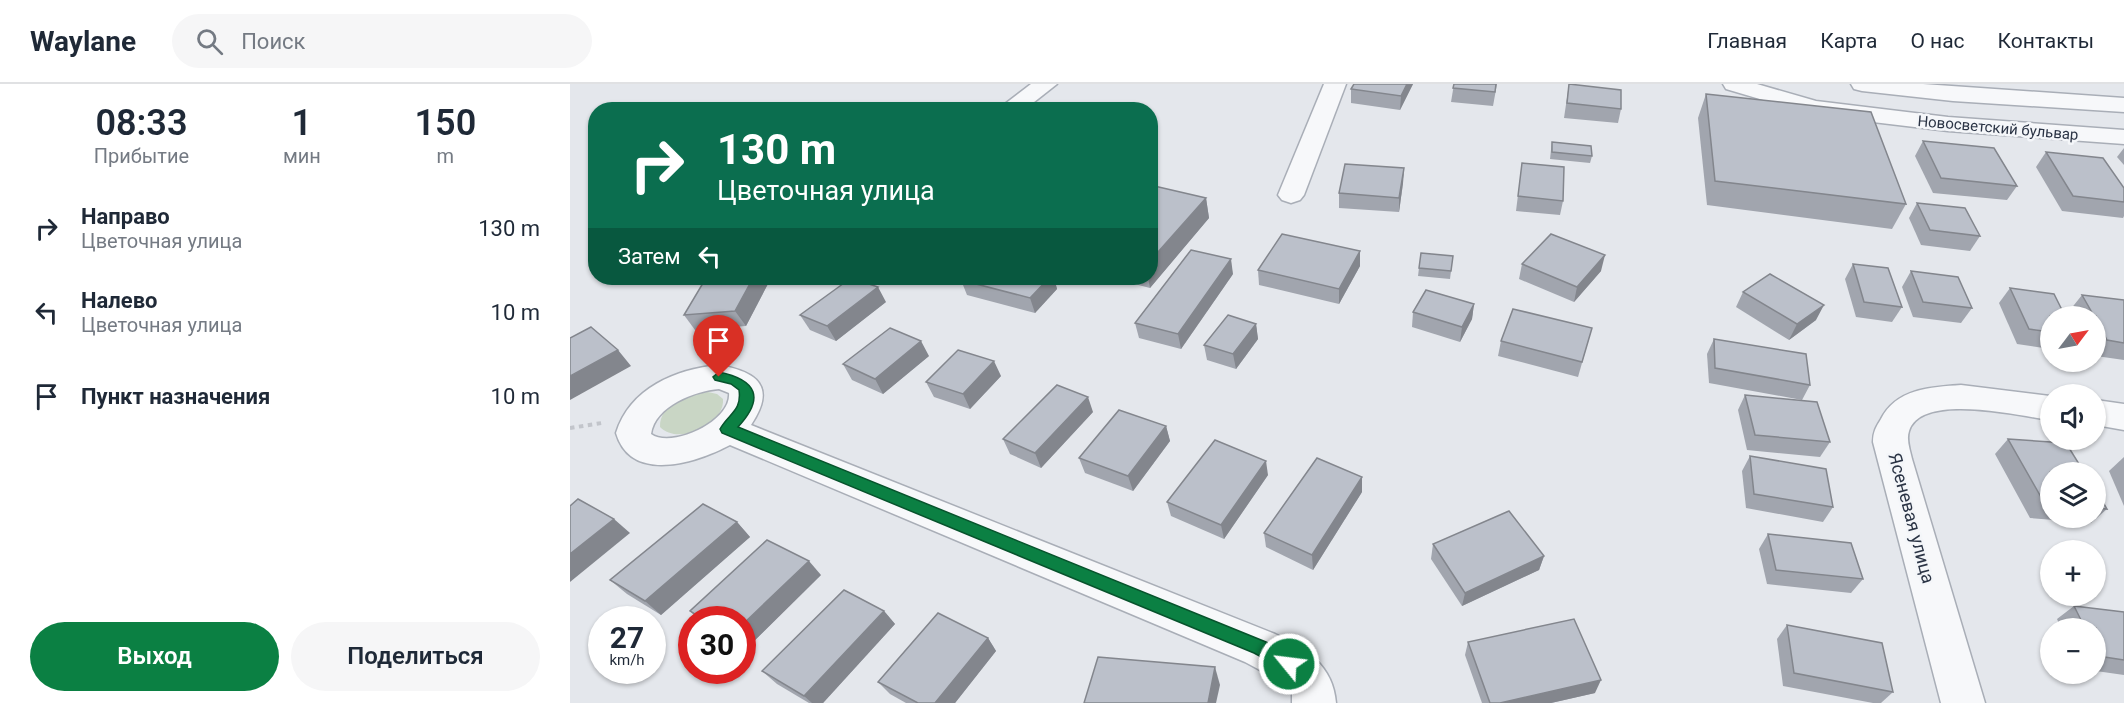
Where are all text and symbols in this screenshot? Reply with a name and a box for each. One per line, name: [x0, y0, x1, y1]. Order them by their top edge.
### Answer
search box: [172, 14, 592, 68]
text: Waylane: [30, 25, 136, 58]
icon: search: [193, 25, 226, 58]
text: Поиск: [241, 29, 306, 54]
text: Главная: [1707, 29, 1787, 53]
text: Карта: [1820, 29, 1877, 53]
text: О нас: [1910, 29, 1965, 53]
text: Контакты: [1998, 29, 2094, 53]
text: 08:33: [95, 102, 187, 144]
text: 1: [292, 102, 312, 144]
text: 150: [415, 102, 476, 144]
street label: Новосветский бульвар: [1917, 112, 2079, 144]
text: 130 m: [717, 125, 836, 174]
icon: right: [618, 126, 696, 204]
text: Прибытие: [94, 144, 189, 168]
text: мин: [283, 144, 321, 168]
text: m: [437, 144, 454, 168]
text: Цветочная улица: [717, 175, 935, 207]
text: Направо: [81, 204, 170, 229]
icon: right: [30, 212, 63, 245]
text: 130 m: [478, 216, 540, 241]
text: Цветочная улица: [81, 229, 242, 253]
icon: left: [693, 240, 726, 273]
text: Затем: [618, 244, 681, 269]
text: Налево: [81, 288, 158, 313]
icon: left: [30, 296, 63, 329]
text: 10 m: [491, 300, 540, 325]
north arrow: [2040, 306, 2106, 372]
map controls: [2040, 306, 2106, 684]
text: Цветочная улица: [81, 313, 242, 337]
pin: [693, 315, 744, 377]
icon: arrive: [702, 324, 735, 357]
icon: arrive: [30, 380, 63, 413]
text: Пункт назначения: [81, 384, 270, 409]
text: 10 m: [491, 384, 540, 409]
button: sound: [2040, 384, 2106, 450]
street label: Ясеневая улица: [1884, 450, 1940, 586]
button: layers: [2040, 462, 2106, 528]
button: +: [2040, 540, 2106, 606]
speed limit sign: 30: [678, 606, 756, 684]
button: −: [2040, 618, 2106, 684]
text: 27: [610, 620, 644, 655]
button: Выход: [30, 622, 279, 691]
button: Поделиться: [291, 622, 540, 691]
position arrow: [1257, 632, 1321, 696]
text: km/h: [609, 651, 645, 669]

